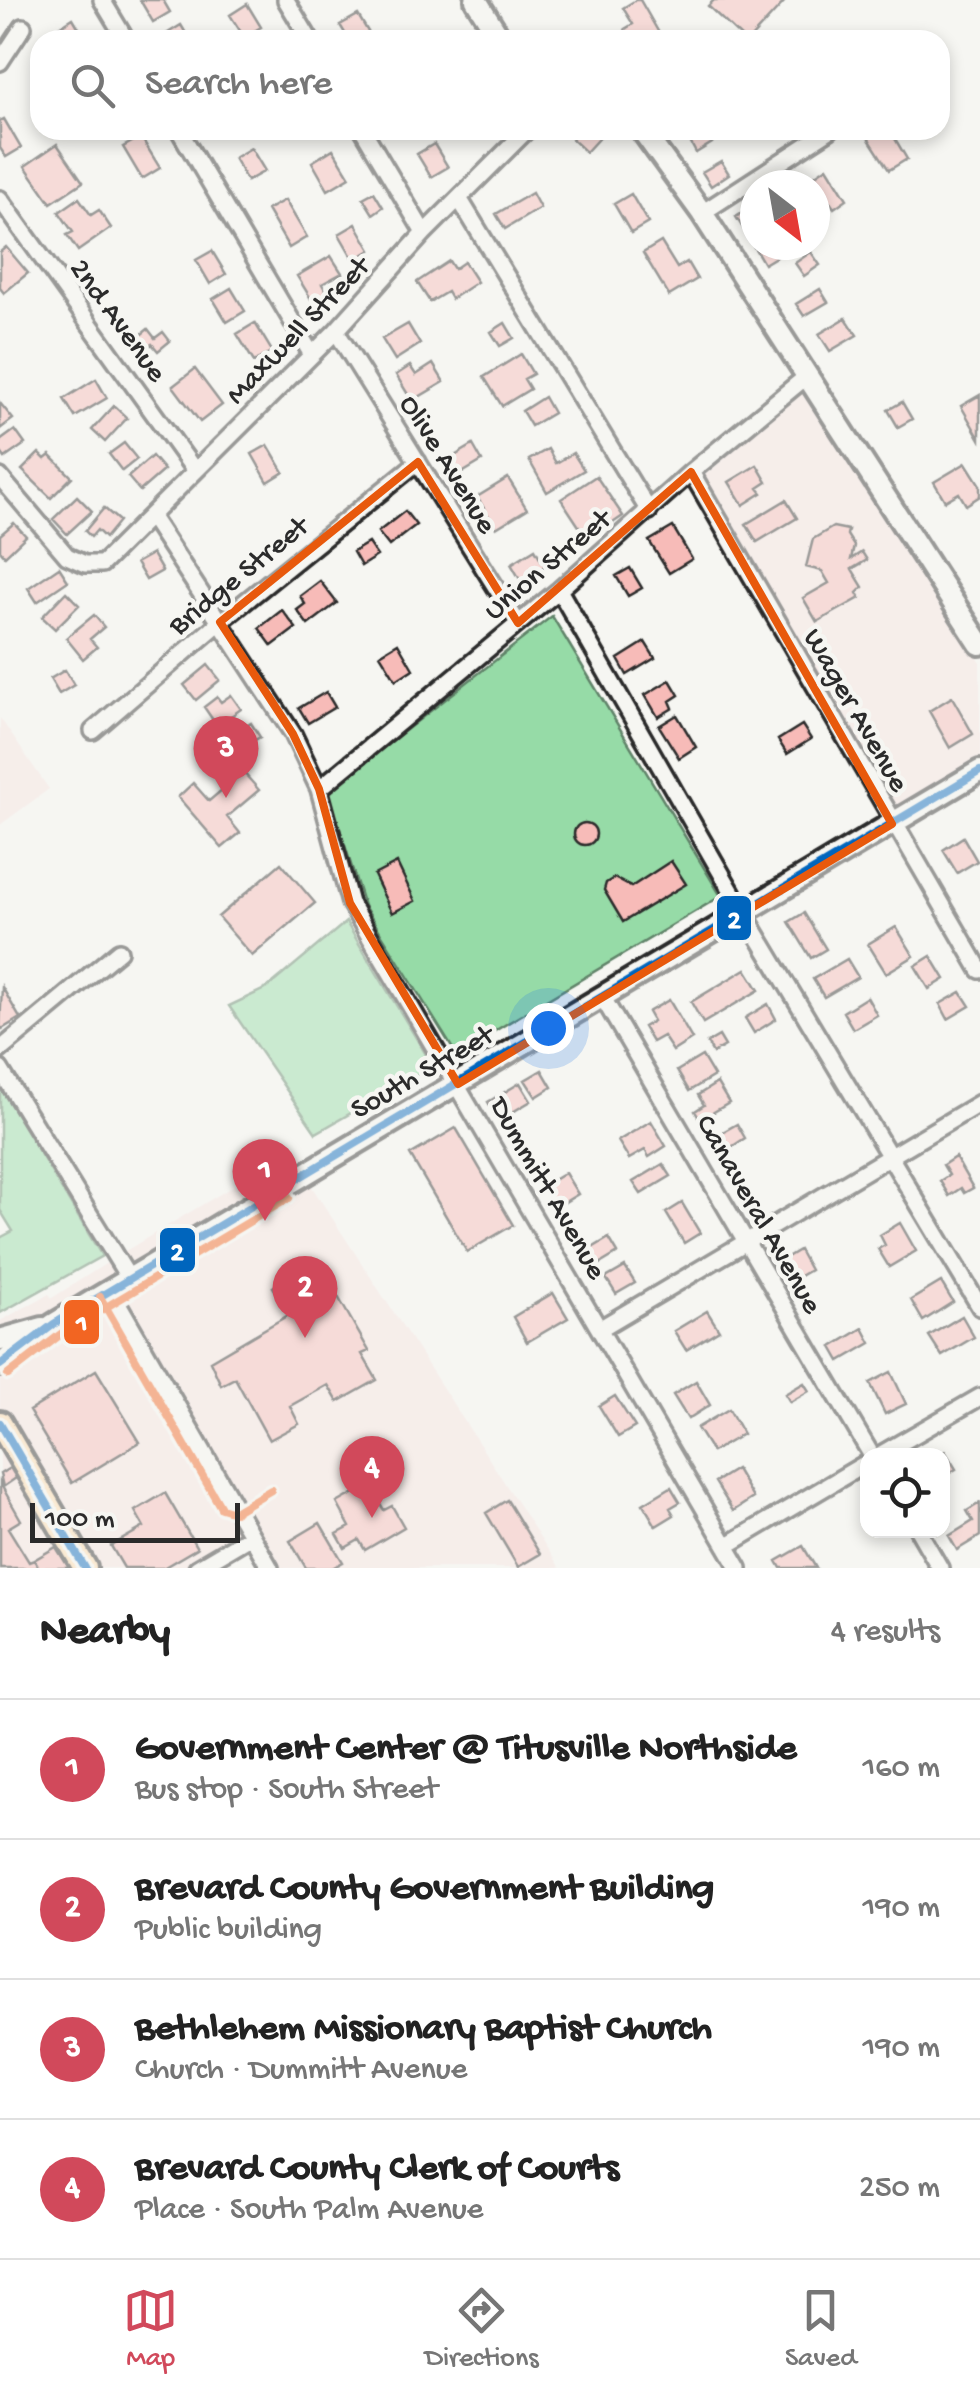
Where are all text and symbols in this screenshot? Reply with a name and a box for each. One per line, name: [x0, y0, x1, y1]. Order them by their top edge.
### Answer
search box: [30, 30, 950, 140]
icon: search: [65, 58, 120, 113]
text: Search here: [145, 63, 332, 107]
north arrow: [740, 170, 830, 260]
street label: Maxwell Street: [220, 249, 381, 413]
street label: 2nd Avenue: [60, 253, 173, 391]
street label: Olive Avenue: [390, 389, 503, 542]
street label: Union Street: [478, 501, 622, 630]
street label: Bridge Street: [162, 509, 319, 645]
street label: Wager Avenue: [793, 623, 915, 800]
pin: 3: [194, 716, 258, 798]
line badge: 2: [715, 894, 753, 942]
text: 2: [727, 906, 741, 939]
your location: [523, 1003, 574, 1054]
street label: South Street: [346, 1018, 503, 1129]
street label: Dummitt Avenue: [479, 1090, 613, 1287]
street label: Canaveral Avenue: [686, 1110, 828, 1321]
pin: 1: [232, 1138, 298, 1221]
line badge: 2: [158, 1226, 197, 1274]
text: 2: [170, 1238, 184, 1271]
pin: 2: [272, 1256, 338, 1338]
line badge: 1: [62, 1298, 101, 1346]
text: 1: [75, 1309, 88, 1342]
pin: 4: [340, 1436, 404, 1518]
map controls: [860, 1448, 950, 1538]
button: locate: [860, 1448, 950, 1538]
scale bar: [30, 1498, 240, 1542]
text: 100 m: [45, 1504, 115, 1537]
text: Nearby: [40, 1609, 170, 1658]
text: 4 results: [831, 1614, 940, 1652]
text: Government Center @ Titusville Northside: [135, 1728, 797, 1772]
text: 1: [66, 1750, 79, 1788]
text: 160 m: [862, 1750, 940, 1788]
text: Bus stop · South Street: [135, 1772, 438, 1810]
text: Brevard County Government Building: [135, 1868, 714, 1912]
text: 2: [65, 1890, 80, 1928]
text: 190 m: [863, 1890, 940, 1928]
text: Public building: [135, 1912, 322, 1950]
text: Bethlehem Missionary Baptist Church: [135, 2008, 712, 2052]
text: 3: [64, 2030, 81, 2068]
text: 190 m: [863, 2030, 940, 2068]
text: Church · Dummitt Avenue: [135, 2052, 467, 2090]
text: Brevard County Clerk of Courts: [135, 2148, 619, 2192]
text: 4: [65, 2170, 80, 2208]
text: 250 m: [859, 2170, 940, 2208]
text: Place · South Palm Avenue: [135, 2192, 483, 2230]
tab: Map: [123, 2283, 178, 2376]
tab: Directions: [425, 2283, 539, 2376]
tab: Saved: [785, 2283, 857, 2376]

